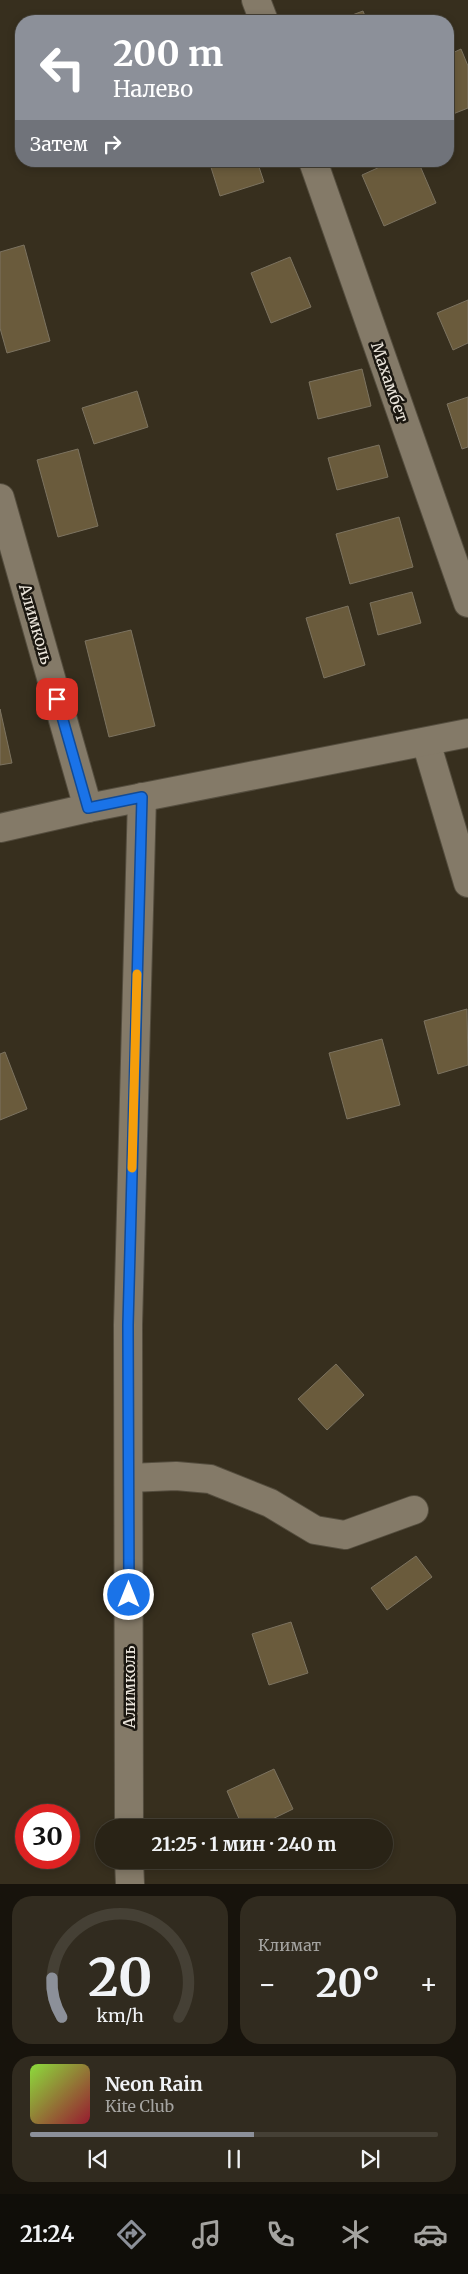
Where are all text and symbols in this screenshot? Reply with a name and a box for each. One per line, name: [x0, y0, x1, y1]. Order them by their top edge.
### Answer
text: 200 m: [113, 32, 223, 76]
icon: left: [30, 35, 95, 100]
text: Налево: [113, 75, 193, 103]
icon: right: [98, 130, 126, 158]
text: Затем: [30, 132, 88, 156]
street label: Махамбет: [367, 339, 413, 425]
street label: Алимколь: [15, 580, 57, 667]
pin: [36, 678, 78, 720]
icon: arrive: [43, 685, 71, 713]
position arrow: [102, 1568, 154, 1620]
street label: Алимколь: [119, 1646, 139, 1729]
speed limit sign: 30: [15, 1804, 80, 1869]
text: 21:25 · 1 мин · 240 m: [152, 1832, 336, 1856]
text: Климат: [258, 1935, 321, 1955]
text: 20: [88, 1945, 152, 2010]
text: 20°: [316, 1960, 380, 2007]
text: −: [258, 1966, 277, 2002]
text: +: [419, 1966, 438, 2002]
text: km/h: [96, 2004, 144, 2027]
text: Neon Rain: [105, 2072, 203, 2096]
text: Kite Club: [105, 2096, 174, 2116]
icon: previous: [84, 2145, 112, 2173]
icon: pause: [220, 2145, 248, 2173]
icon: next: [356, 2145, 384, 2173]
icon: directions: [114, 2217, 149, 2252]
icon: music: [189, 2217, 224, 2252]
icon: phone: [263, 2217, 298, 2252]
icon: climate: [338, 2217, 373, 2252]
icon: car: [413, 2217, 448, 2252]
text: 21:24: [20, 2220, 74, 2248]

